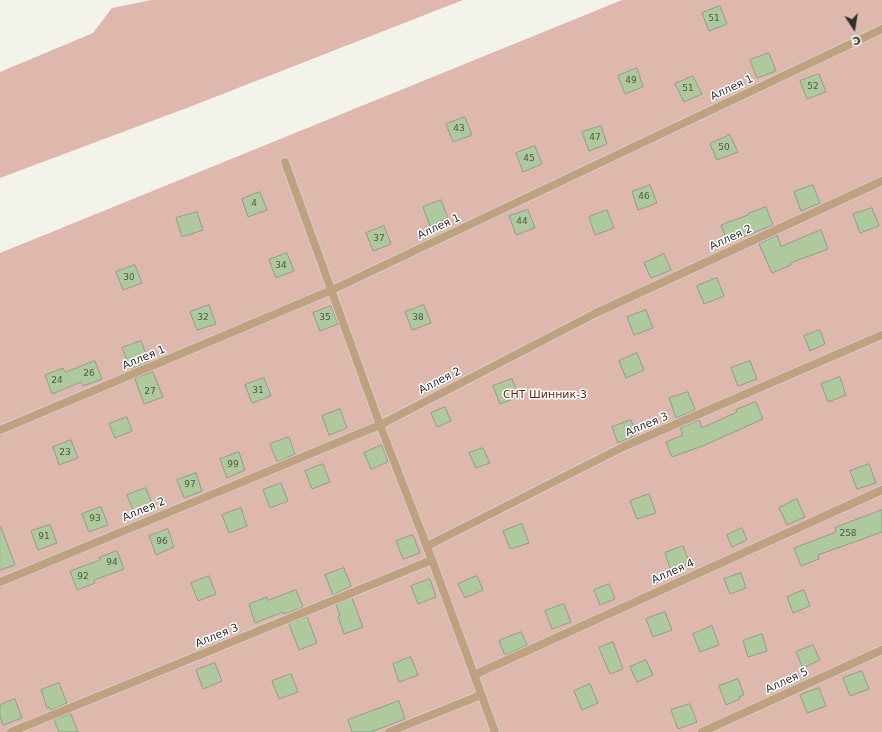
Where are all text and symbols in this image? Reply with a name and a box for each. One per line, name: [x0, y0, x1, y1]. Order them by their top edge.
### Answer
north arrow: [834, 8, 874, 48]
house number: 51: [708, 14, 720, 24]
text: С: [851, 33, 862, 47]
street label: Аллея 1: [709, 72, 755, 104]
house number: 49: [625, 76, 637, 86]
house number: 52: [807, 82, 819, 92]
house number: 51: [682, 84, 694, 94]
house number: 43: [453, 124, 465, 134]
house number: 47: [589, 133, 601, 143]
house number: 50: [718, 143, 730, 153]
house number: 45: [523, 154, 535, 164]
house number: 46: [638, 192, 650, 202]
house number: 4: [251, 199, 257, 209]
street label: Аллея 1: [416, 211, 462, 243]
house number: 44: [516, 217, 528, 227]
street label: Аллея 2: [708, 222, 754, 254]
house number: 37: [373, 234, 385, 244]
house number: 34: [275, 261, 287, 271]
house number: 30: [123, 273, 135, 283]
house number: 32: [197, 313, 209, 323]
house number: 35: [319, 313, 331, 323]
house number: 38: [412, 313, 424, 323]
street label: Аллея 1: [120, 343, 168, 373]
street label: Аллея 2: [417, 365, 463, 397]
house number: 26: [83, 369, 95, 379]
house number: 24: [51, 376, 63, 386]
house number: 31: [252, 386, 264, 396]
house number: 27: [144, 387, 156, 397]
park label: СНТ Шинник-3: [503, 388, 587, 402]
street label: Аллея 3: [623, 410, 671, 440]
house number: 23: [59, 448, 71, 458]
house number: 99: [227, 460, 239, 470]
house number: 97: [184, 480, 196, 490]
street label: Аллея 2: [120, 495, 168, 525]
house number: 93: [89, 514, 101, 524]
house number: 258: [839, 529, 857, 539]
house number: 91: [38, 532, 50, 542]
house number: 96: [156, 537, 168, 547]
street label: Аллея 4: [650, 557, 696, 587]
house number: 94: [106, 558, 118, 568]
house number: 92: [77, 572, 89, 582]
street label: Аллея 3: [193, 621, 241, 651]
street label: Аллея 5: [764, 665, 810, 697]

